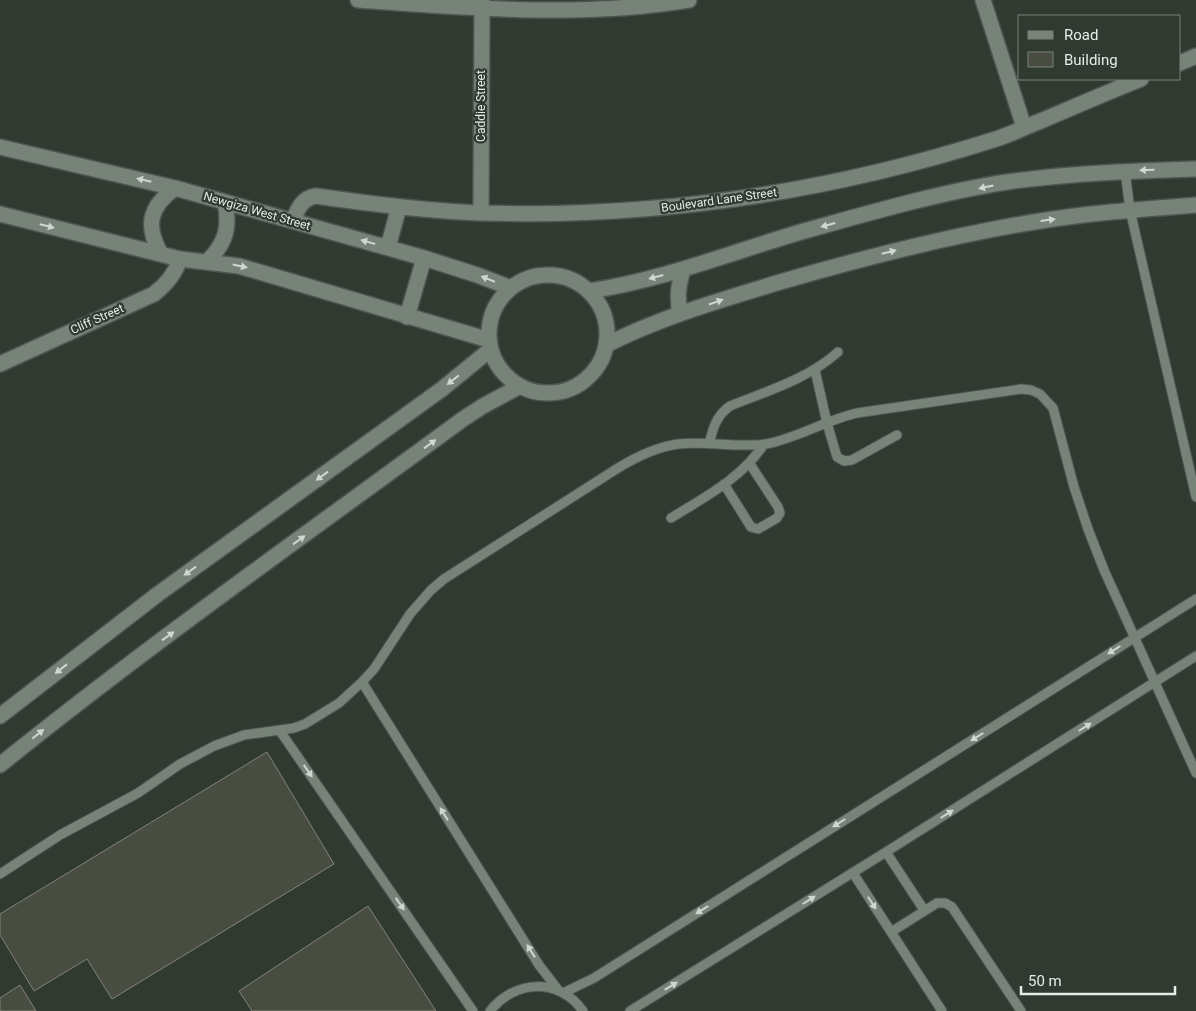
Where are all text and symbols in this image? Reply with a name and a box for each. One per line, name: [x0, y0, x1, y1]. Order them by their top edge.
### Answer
legend: [1018, 15, 1181, 80]
text: Road: [1064, 26, 1098, 44]
text: Building: [1064, 51, 1118, 69]
street label: Caddie Street: [474, 70, 488, 142]
one-way arrow: [1139, 166, 1155, 174]
one-way arrow: [136, 176, 151, 184]
one-way arrow: [977, 183, 993, 191]
street label: Boulevard Lane Street: [660, 185, 778, 215]
street label: Newgiza West Street: [202, 189, 312, 233]
one-way arrow: [1041, 216, 1057, 224]
one-way arrow: [820, 221, 835, 229]
one-way arrow: [40, 222, 55, 230]
one-way arrow: [361, 237, 376, 245]
one-way arrow: [882, 248, 897, 256]
one-way arrow: [233, 263, 249, 271]
one-way arrow: [648, 273, 663, 281]
one-way arrow: [481, 275, 495, 283]
one-way arrow: [709, 298, 724, 305]
street label: Cliff Street: [68, 301, 126, 337]
one-way arrow: [447, 374, 460, 385]
one-way arrow: [423, 439, 436, 449]
one-way arrow: [315, 471, 329, 481]
one-way arrow: [292, 535, 306, 545]
one-way arrow: [183, 566, 197, 576]
one-way arrow: [161, 631, 175, 641]
one-way arrow: [1107, 645, 1121, 654]
one-way arrow: [55, 664, 68, 675]
one-way arrow: [1078, 723, 1091, 732]
one-way arrow: [31, 729, 44, 740]
one-way arrow: [970, 732, 983, 741]
one-way arrow: [303, 764, 313, 778]
one-way arrow: [440, 807, 449, 820]
one-way arrow: [940, 809, 954, 818]
one-way arrow: [832, 818, 846, 828]
one-way arrow: [802, 895, 816, 904]
one-way arrow: [867, 896, 877, 909]
one-way arrow: [395, 898, 405, 911]
one-way arrow: [695, 906, 709, 915]
one-way arrow: [526, 945, 536, 958]
scale bar: [1021, 964, 1175, 996]
text: 50 m: [1028, 972, 1062, 990]
one-way arrow: [665, 981, 678, 990]

